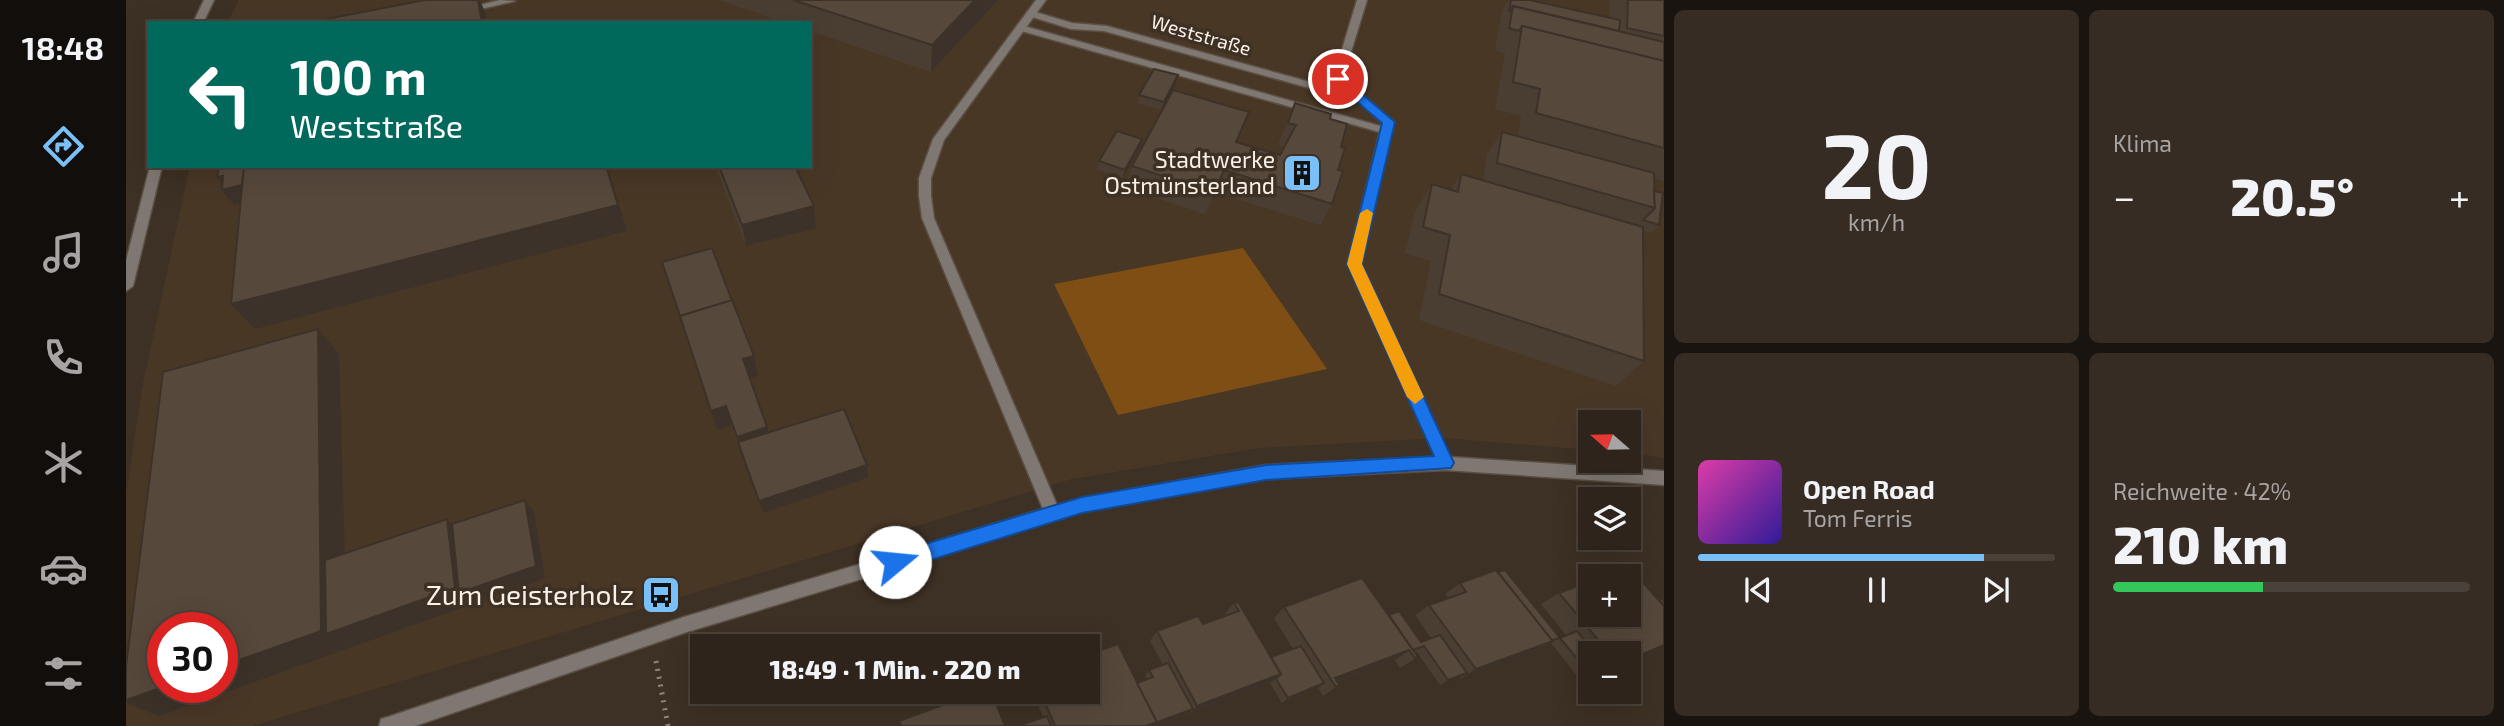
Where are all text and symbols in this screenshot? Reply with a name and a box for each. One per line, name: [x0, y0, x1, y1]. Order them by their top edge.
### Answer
street label: Weststraße: [1149, 9, 1254, 60]
text: 18:48: [22, 28, 104, 66]
text: 100 m: [290, 46, 427, 105]
icon: left: [175, 49, 266, 140]
pin: [1308, 49, 1368, 109]
icon: arrive: [1319, 60, 1357, 98]
text: Weststraße: [290, 106, 463, 144]
text: 20: [1821, 108, 1932, 217]
icon: directions: [39, 122, 88, 171]
text: Klima: [2113, 129, 2172, 157]
place label: Stadtwerke Ostmünsterland: [1105, 145, 1275, 199]
building icon: Stadtwerke Ostmünsterland: [1281, 152, 1323, 194]
text: 20.5°: [2230, 164, 2354, 226]
text: −: [2113, 173, 2135, 219]
text: +: [2449, 173, 2470, 219]
text: km/h: [1848, 208, 1905, 236]
icon: music: [39, 228, 88, 277]
icon: phone: [39, 333, 88, 382]
north arrow: [1578, 410, 1642, 472]
map controls: [1578, 410, 1641, 704]
icon: climate: [39, 438, 88, 487]
text: Open Road: [1803, 473, 1935, 504]
text: Reichweite · 42%: [2113, 477, 2291, 505]
button: layers: [1578, 487, 1641, 550]
text: Tom Ferris: [1803, 504, 1912, 532]
text: 210 km: [2113, 512, 2288, 574]
position arrow: [858, 525, 932, 599]
icon: car: [39, 544, 88, 593]
button: +: [1578, 564, 1641, 627]
icon: previous: [1739, 571, 1777, 609]
icon: pause: [1858, 571, 1896, 609]
icon: next: [1977, 571, 2015, 609]
bus stop icon: Zum Geisterholz: [640, 574, 682, 616]
place label: Zum Geisterholz: [426, 577, 634, 611]
speed limit sign: 30: [147, 612, 238, 703]
button: −: [1578, 641, 1641, 704]
icon: filters: [39, 649, 88, 698]
text: 18:49 · 1 Min. · 220 m: [770, 653, 1020, 684]

